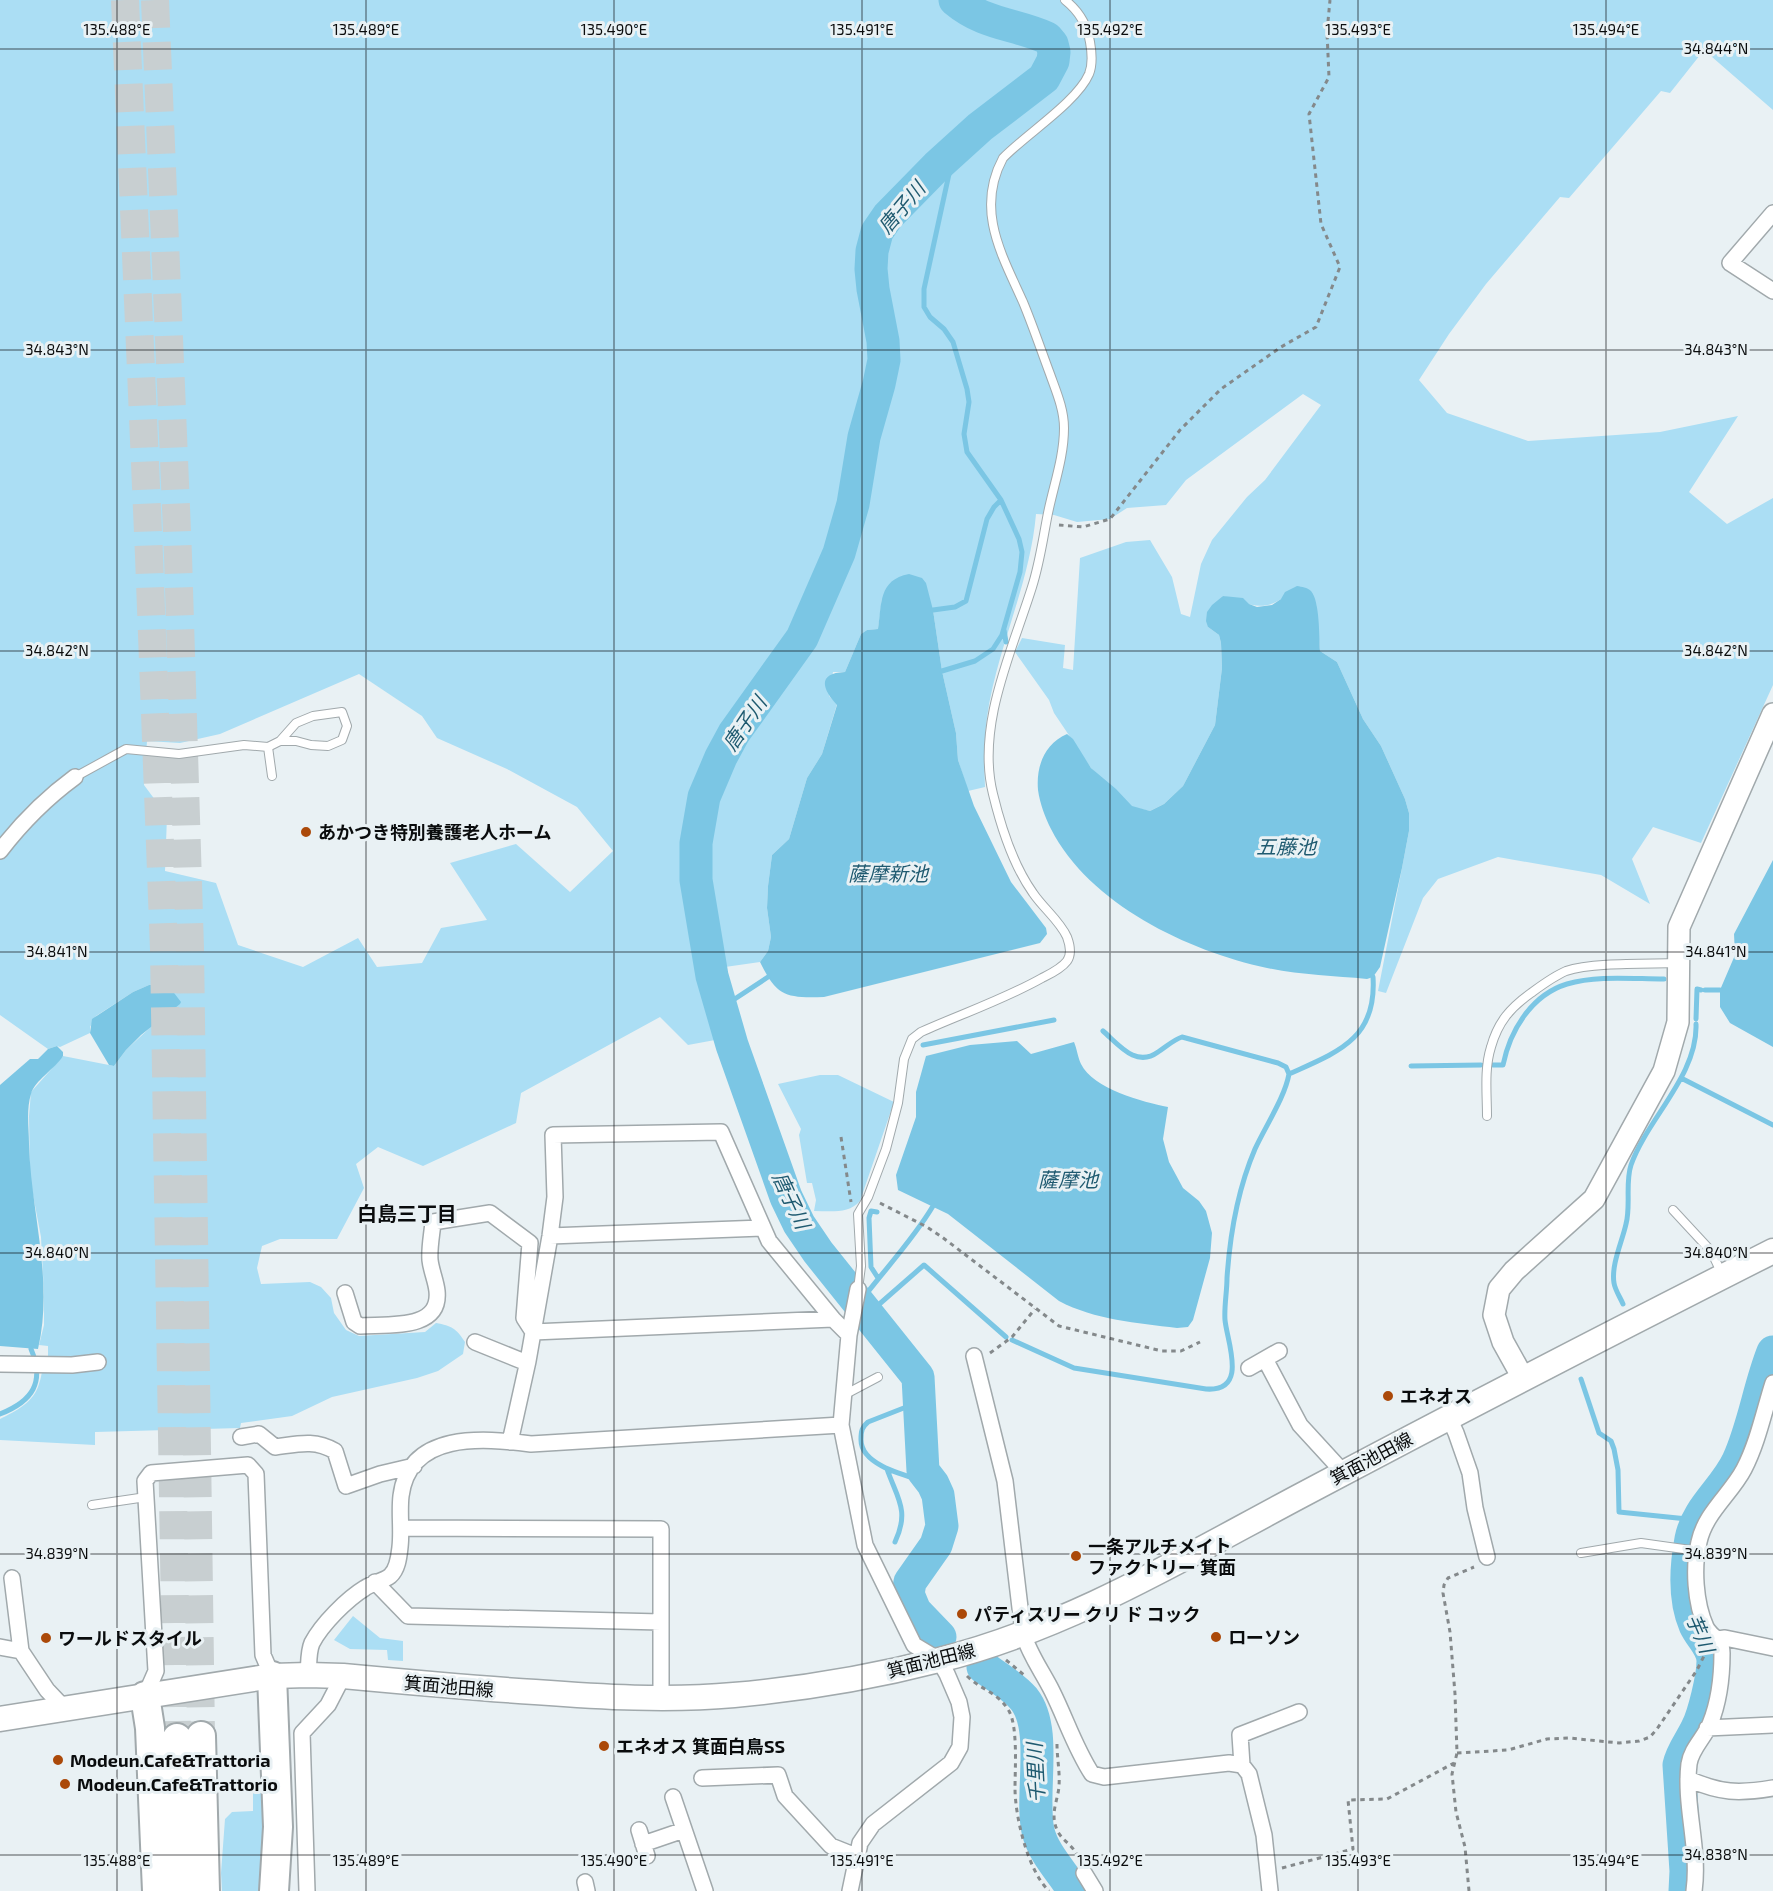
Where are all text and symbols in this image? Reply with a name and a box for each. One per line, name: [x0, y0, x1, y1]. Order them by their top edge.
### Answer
text: 135.488°E: [84, 20, 150, 38]
text: 135.489°E: [333, 20, 399, 38]
text: 135.490°E: [581, 20, 647, 38]
text: 135.491°E: [830, 20, 894, 38]
text: 135.492°E: [1077, 20, 1143, 38]
text: 135.493°E: [1325, 20, 1391, 38]
text: 135.494°E: [1573, 20, 1639, 38]
text: 34.844°N: [1684, 39, 1748, 57]
water label: 唐子川: [873, 175, 931, 238]
text: 34.843°N: [25, 340, 89, 358]
text: 34.843°N: [1684, 340, 1748, 358]
text: 34.842°N: [25, 641, 89, 659]
text: 34.842°N: [1684, 641, 1748, 659]
water label: 唐子川: [717, 690, 772, 755]
place label: あかつき特別養護老人ホーム: [318, 821, 551, 843]
marker: あかつき特別養護老人ホーム: [299, 825, 313, 839]
water label: 五藤池: [1256, 834, 1318, 858]
water label: 薩摩新池: [848, 861, 930, 885]
text: 34.841°N: [26, 942, 88, 960]
text: 34.841°N: [1685, 942, 1747, 960]
water label: 薩摩池: [1038, 1167, 1100, 1191]
water label: 唐子川: [768, 1168, 816, 1234]
district label: 白島三丁目: [357, 1201, 457, 1225]
text: 34.840°N: [25, 1243, 89, 1261]
text: 34.840°N: [1684, 1243, 1748, 1261]
place label: エネオス: [1400, 1385, 1472, 1407]
marker: エネオス: [1381, 1389, 1395, 1403]
street label: 箕面池田線: [1326, 1427, 1416, 1489]
place label: 一条アルチメイト ファクトリー 箕面: [1088, 1535, 1236, 1578]
text: 34.839°N: [25, 1544, 89, 1562]
text: 34.839°N: [1684, 1544, 1748, 1562]
marker: 一条アルチメイト ファクトリー 箕面: [1069, 1549, 1083, 1563]
place label: パティスリー クリ ド コック: [974, 1603, 1201, 1625]
marker: パティスリー クリ ド コック: [955, 1607, 969, 1621]
water label: 芋川: [1682, 1610, 1721, 1658]
place label: ローソン: [1228, 1626, 1300, 1648]
place label: ワールドスタイル: [58, 1627, 202, 1649]
marker: ローソン: [1209, 1630, 1223, 1644]
marker: ワールドスタイル: [39, 1631, 53, 1645]
street label: 箕面池田線: [885, 1638, 977, 1682]
street label: 箕面池田線: [403, 1671, 495, 1701]
place label: エネオス 箕面白鳥SS: [616, 1735, 785, 1757]
marker: エネオス 箕面白鳥SS: [597, 1739, 611, 1753]
water label: 千里川: [1021, 1740, 1049, 1804]
place label: Modeun.Cafe&Trattoria: [70, 1749, 271, 1771]
marker: Modeun.Cafe&Trattoria: [51, 1753, 65, 1767]
place label: Modeun.Cafe&Trattorio: [77, 1773, 278, 1795]
marker: Modeun.Cafe&Trattorio: [58, 1777, 72, 1791]
text: 34.838°N: [1684, 1845, 1748, 1863]
text: 135.488°E: [84, 1851, 150, 1869]
text: 135.489°E: [333, 1851, 399, 1869]
text: 135.490°E: [581, 1851, 647, 1869]
text: 135.491°E: [830, 1851, 894, 1869]
text: 135.492°E: [1077, 1851, 1143, 1869]
text: 135.493°E: [1325, 1851, 1391, 1869]
text: 135.494°E: [1573, 1851, 1639, 1869]

